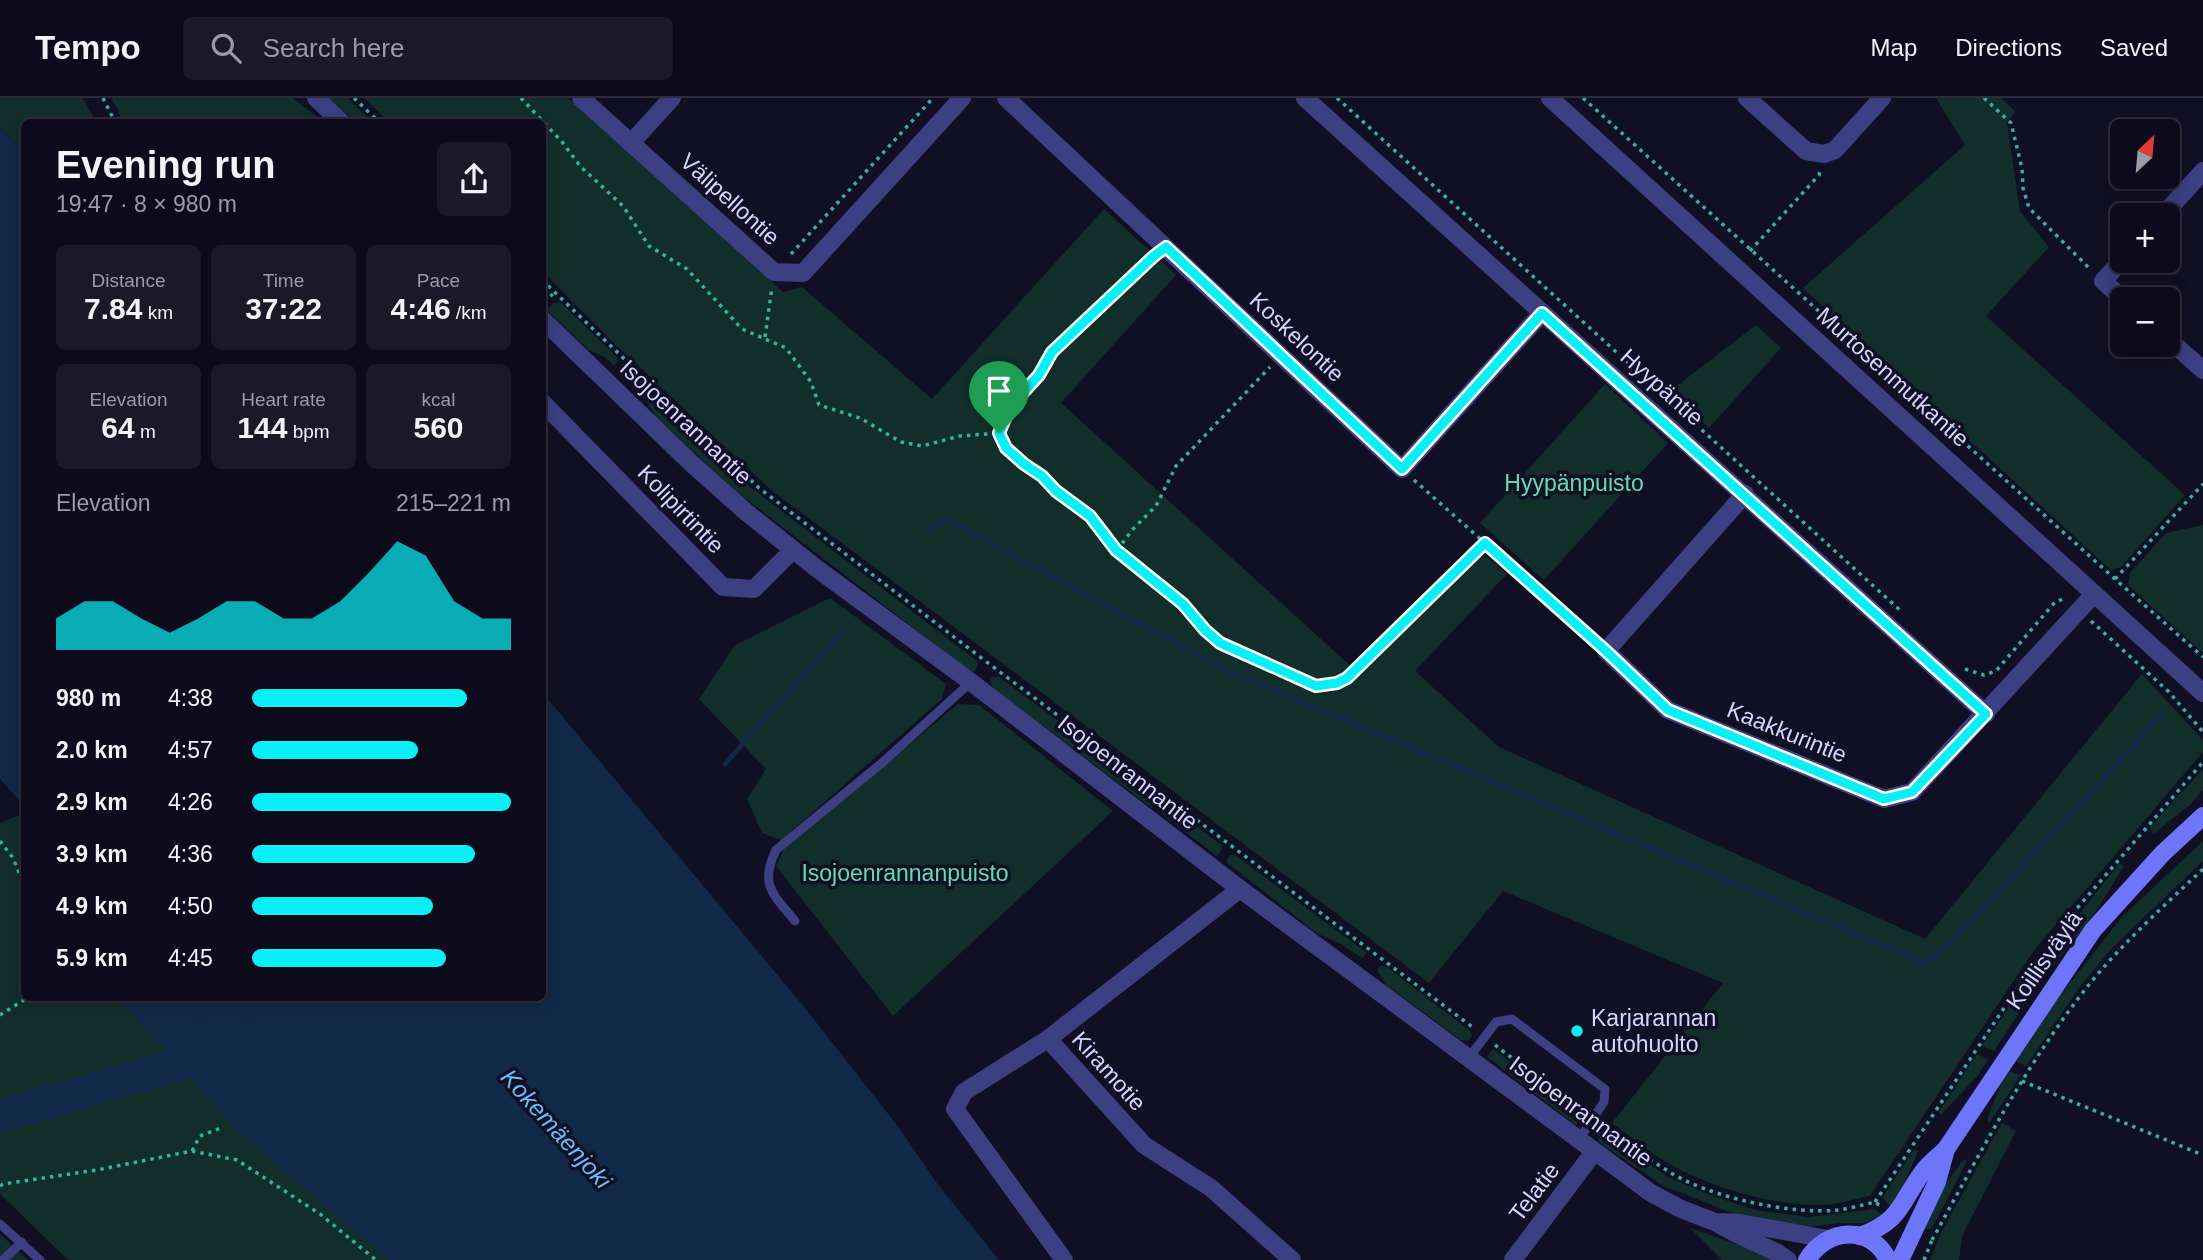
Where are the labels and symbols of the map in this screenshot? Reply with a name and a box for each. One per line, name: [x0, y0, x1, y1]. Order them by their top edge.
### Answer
north arrow: [2110, 119, 2180, 189]
street label: Välipellontie: [675, 148, 785, 250]
street label: Koskelontie: [1245, 287, 1349, 387]
street label: Murtosenmutkantie: [1812, 302, 1974, 452]
street label: Hyypäntie: [1615, 343, 1709, 431]
street label: Isojoenrannantie: [615, 354, 757, 490]
pin: [969, 361, 1029, 433]
street label: Kolipirtintie: [633, 460, 729, 558]
park label: Hyypänpuisto: [1504, 470, 1644, 496]
street label: Kaakkurintie: [1723, 696, 1851, 768]
street label: Isojoenrannantie: [1053, 709, 1203, 835]
park label: Isojoenrannanpuisto: [801, 860, 1009, 886]
street label: Koillisväylä: [2001, 906, 2087, 1014]
place label: Karjarannan autohuolto: [1591, 1005, 1716, 1057]
marker: Karjarannan autohuolto: [1569, 1023, 1585, 1039]
street label: Kiramotie: [1067, 1026, 1151, 1116]
street label: Isojoenrannantie: [1505, 1050, 1657, 1172]
water label: Kokemäenjoki: [496, 1064, 617, 1194]
street label: Telatie: [1504, 1158, 1564, 1226]

